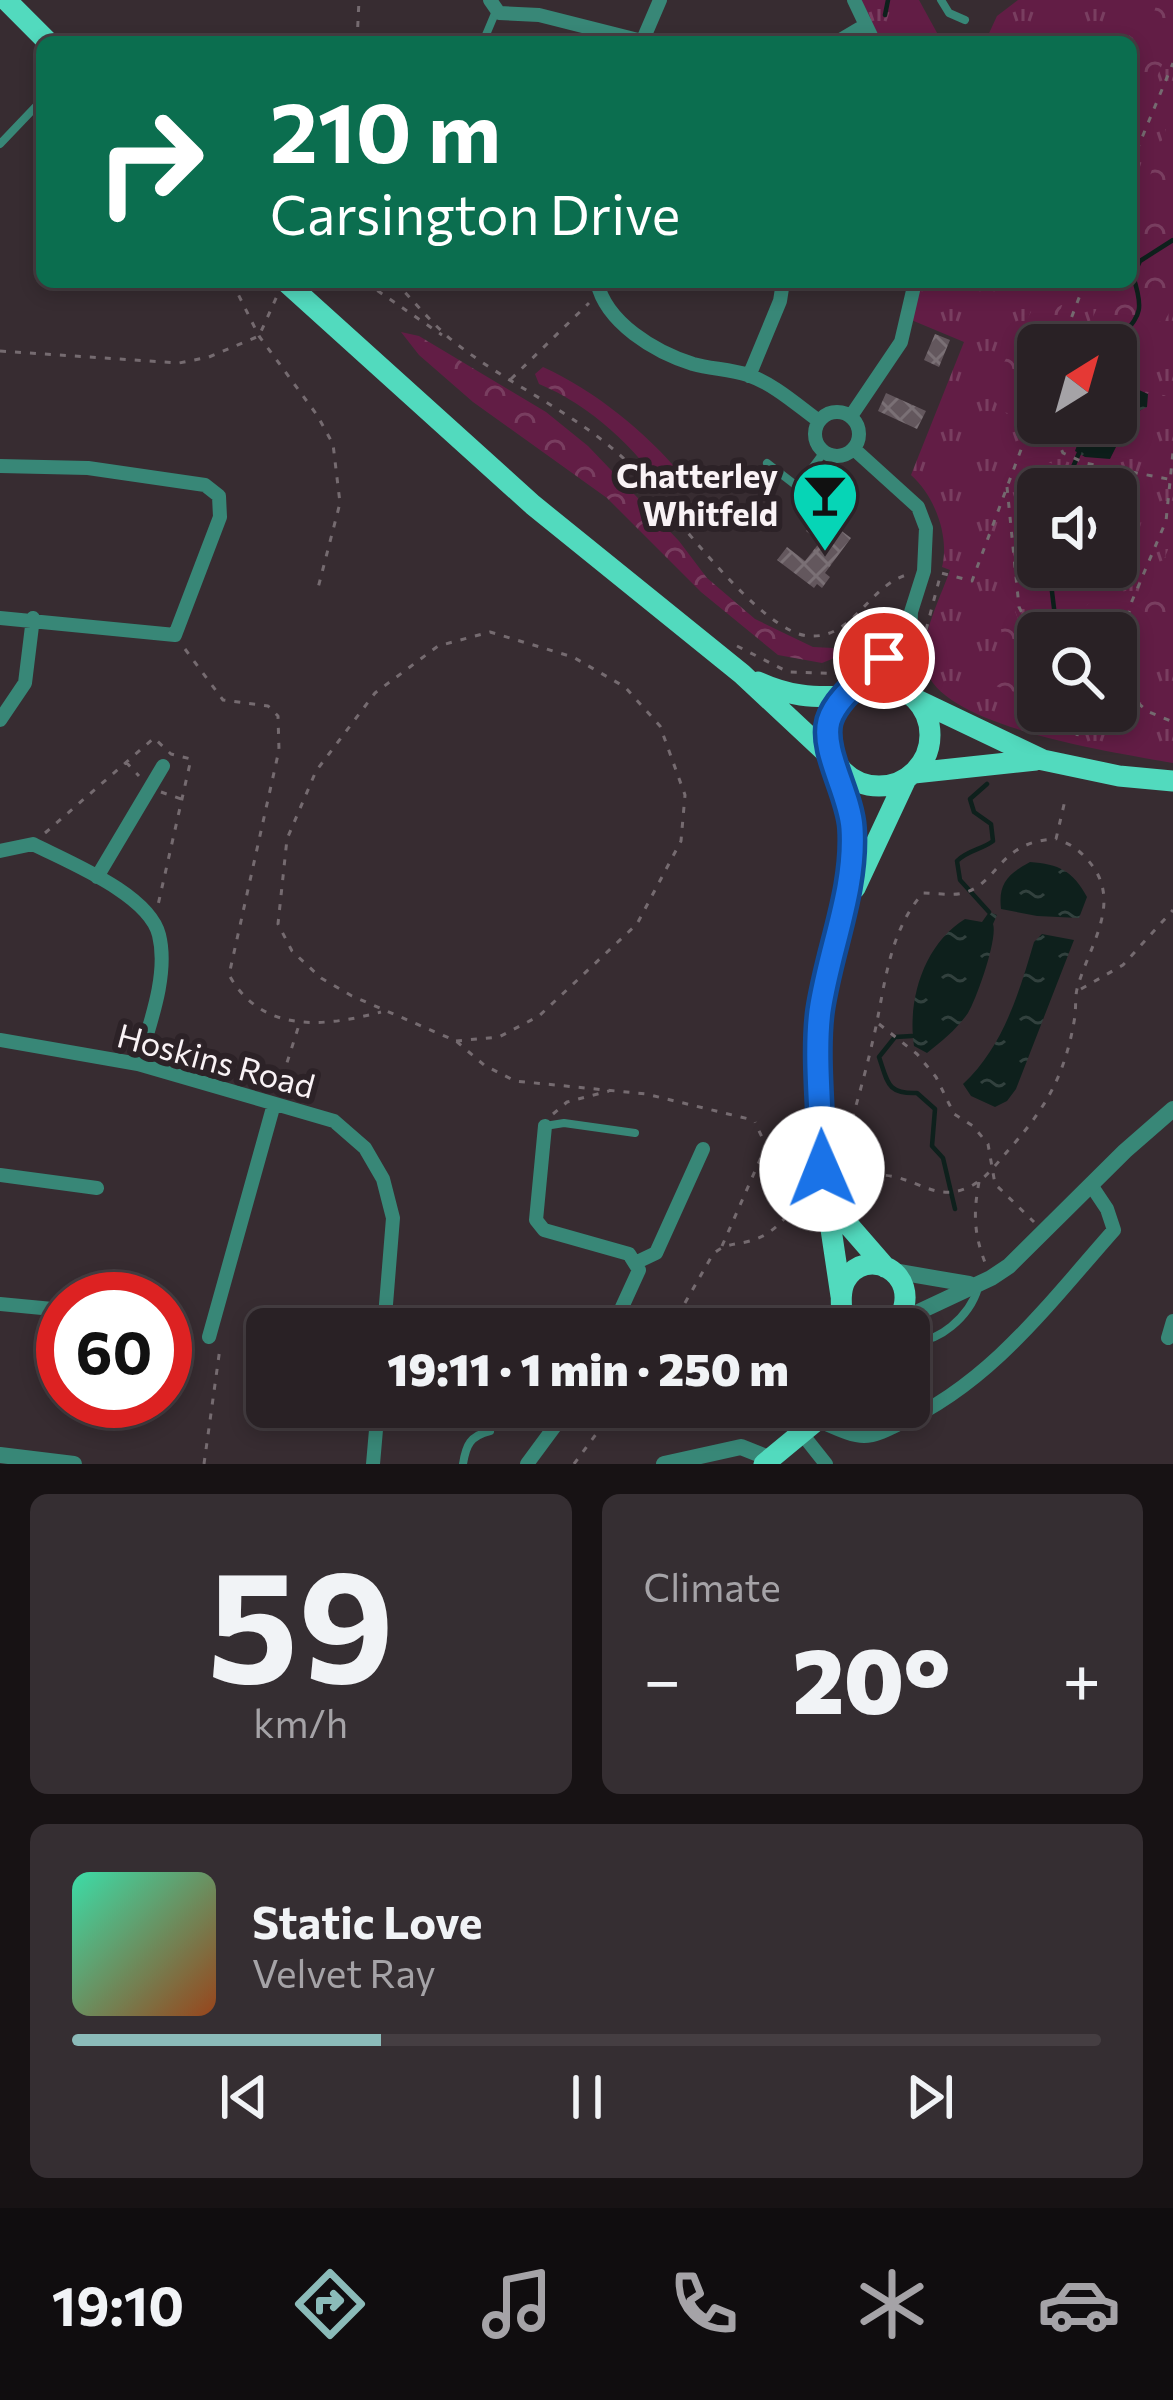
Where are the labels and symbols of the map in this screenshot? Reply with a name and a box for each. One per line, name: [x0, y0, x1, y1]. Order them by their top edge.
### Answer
north arrow: [1017, 324, 1137, 444]
place label: Chatterley Whitfeld: [616, 454, 778, 533]
bar icon: Chatterley Whitfeld: [790, 460, 860, 554]
pin: [833, 607, 935, 709]
street label: Hoskins Road: [113, 1014, 320, 1106]
position arrow: [759, 1106, 885, 1232]
speed limit sign: 60: [36, 1272, 192, 1428]

